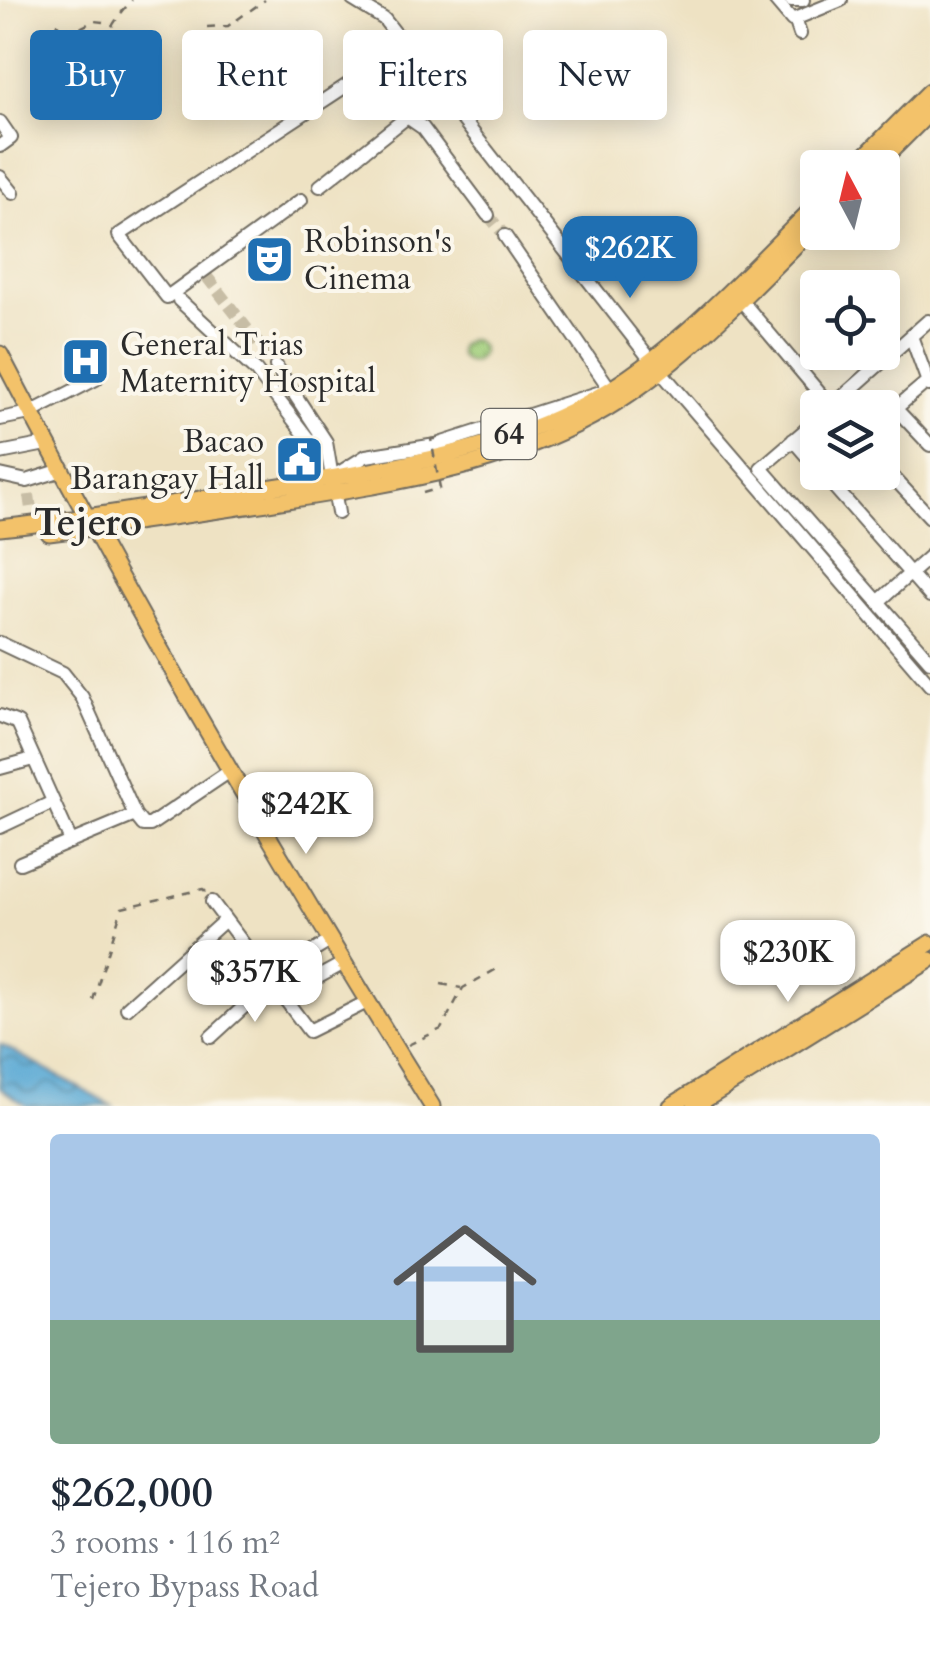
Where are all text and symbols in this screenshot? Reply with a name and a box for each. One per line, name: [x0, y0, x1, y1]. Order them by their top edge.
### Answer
chip: Buy: [30, 30, 162, 120]
chip: Rent: [182, 30, 323, 120]
chip: Filters: [343, 30, 503, 120]
chip: New: [523, 30, 667, 120]
north arrow: [800, 150, 900, 250]
map controls: [800, 150, 900, 490]
pin: $262K: [560, 216, 700, 301]
place label: Robinson's Cinema: [304, 220, 452, 301]
text: $262K: [584, 226, 676, 270]
theatre icon: Robinson's Cinema: [243, 233, 295, 285]
button: locate: [800, 270, 900, 370]
place label: General Trias Maternity Hospital: [120, 323, 376, 404]
hospital icon: General Trias Maternity Hospital: [59, 336, 111, 388]
button: layers: [800, 390, 900, 490]
road number: 64: [482, 409, 536, 459]
place label: Bacao Barangay Hall: [71, 420, 264, 501]
public building icon: Bacao Barangay Hall: [273, 433, 325, 485]
district label: Tejero: [34, 497, 142, 549]
pin: $242K: [236, 772, 376, 857]
text: $242K: [260, 782, 352, 826]
pin: $230K: [718, 920, 858, 1005]
text: $230K: [742, 930, 834, 974]
pin: $357K: [185, 940, 325, 1025]
text: $357K: [209, 950, 301, 994]
icon: home: [375, 1199, 555, 1379]
text: $262,000: [50, 1464, 213, 1521]
text: 3 rooms · 116 m²: [50, 1521, 280, 1565]
text: Tejero Bypass Road: [50, 1565, 319, 1609]

